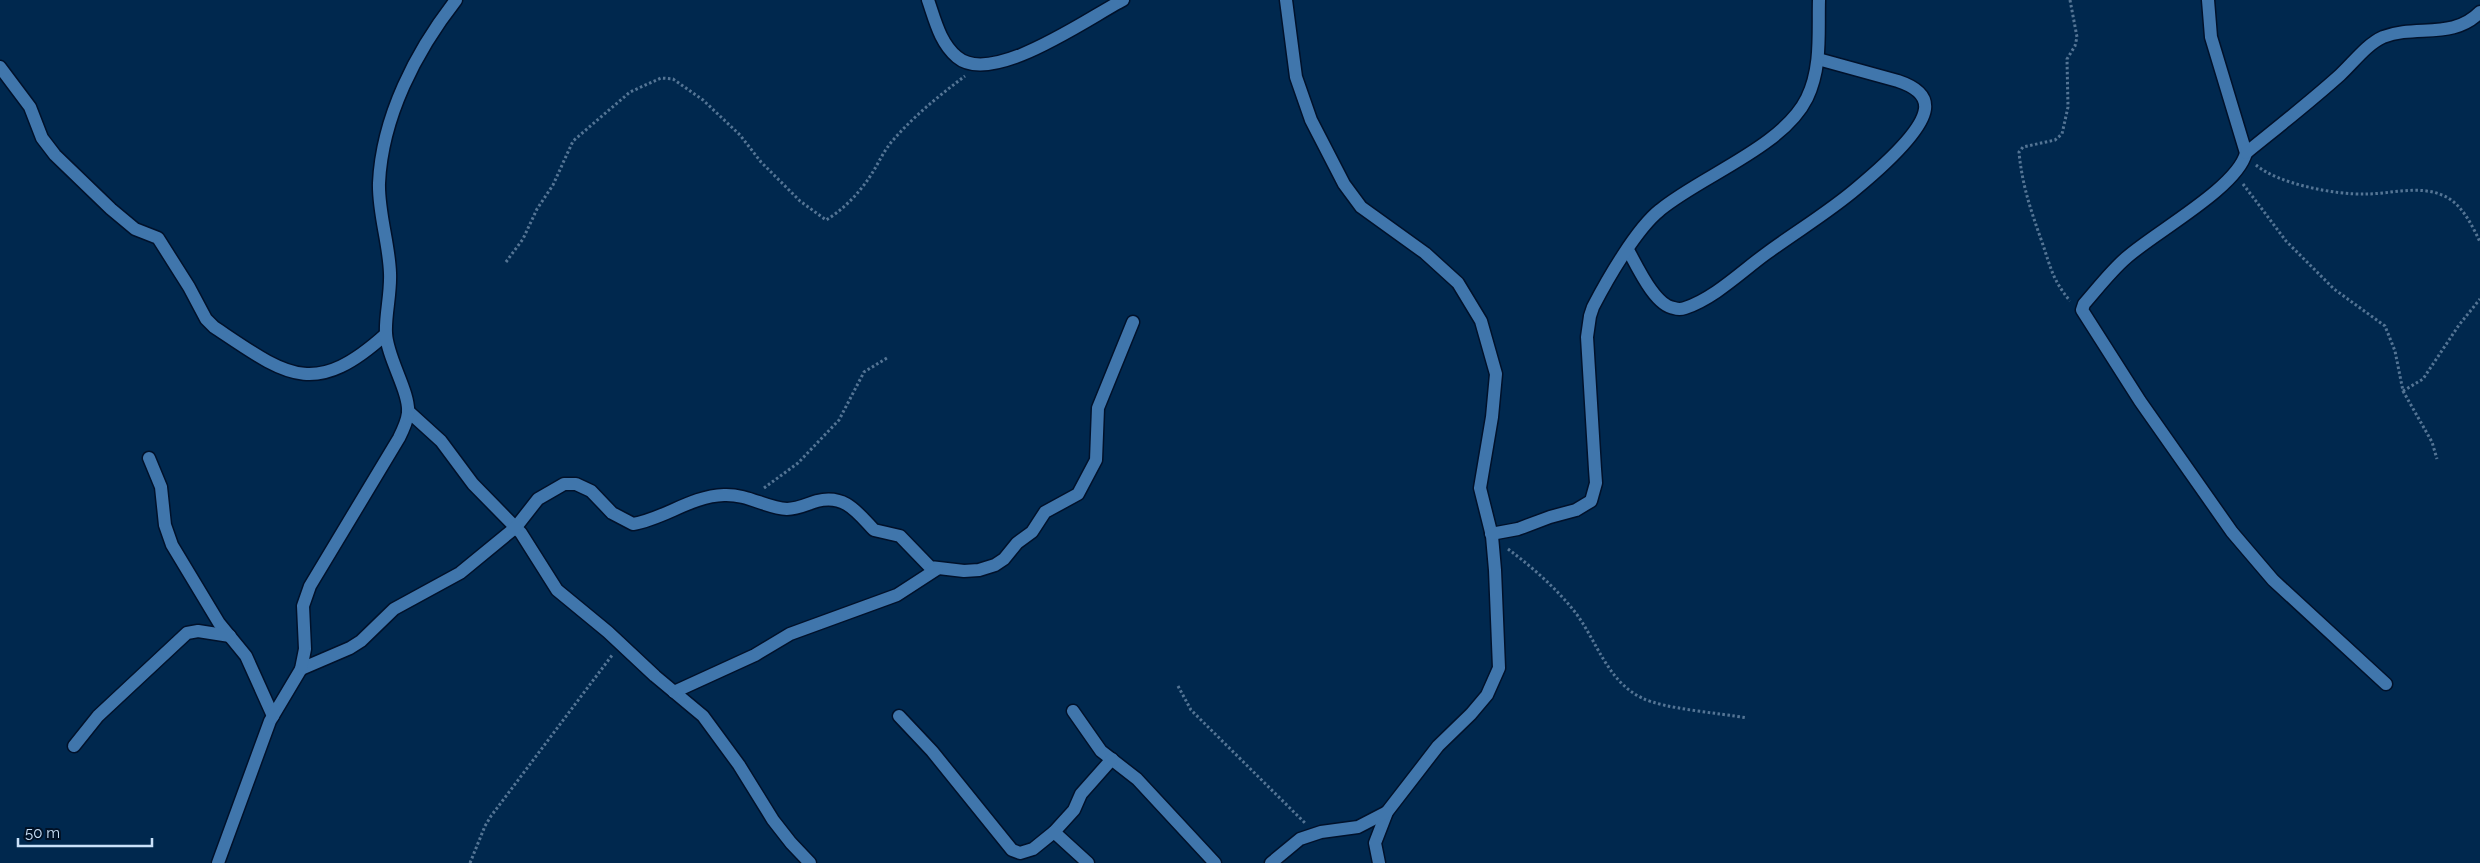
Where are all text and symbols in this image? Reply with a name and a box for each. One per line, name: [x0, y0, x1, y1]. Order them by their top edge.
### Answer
scale bar: [18, 816, 151, 848]
text: 50 m: [25, 824, 60, 842]

